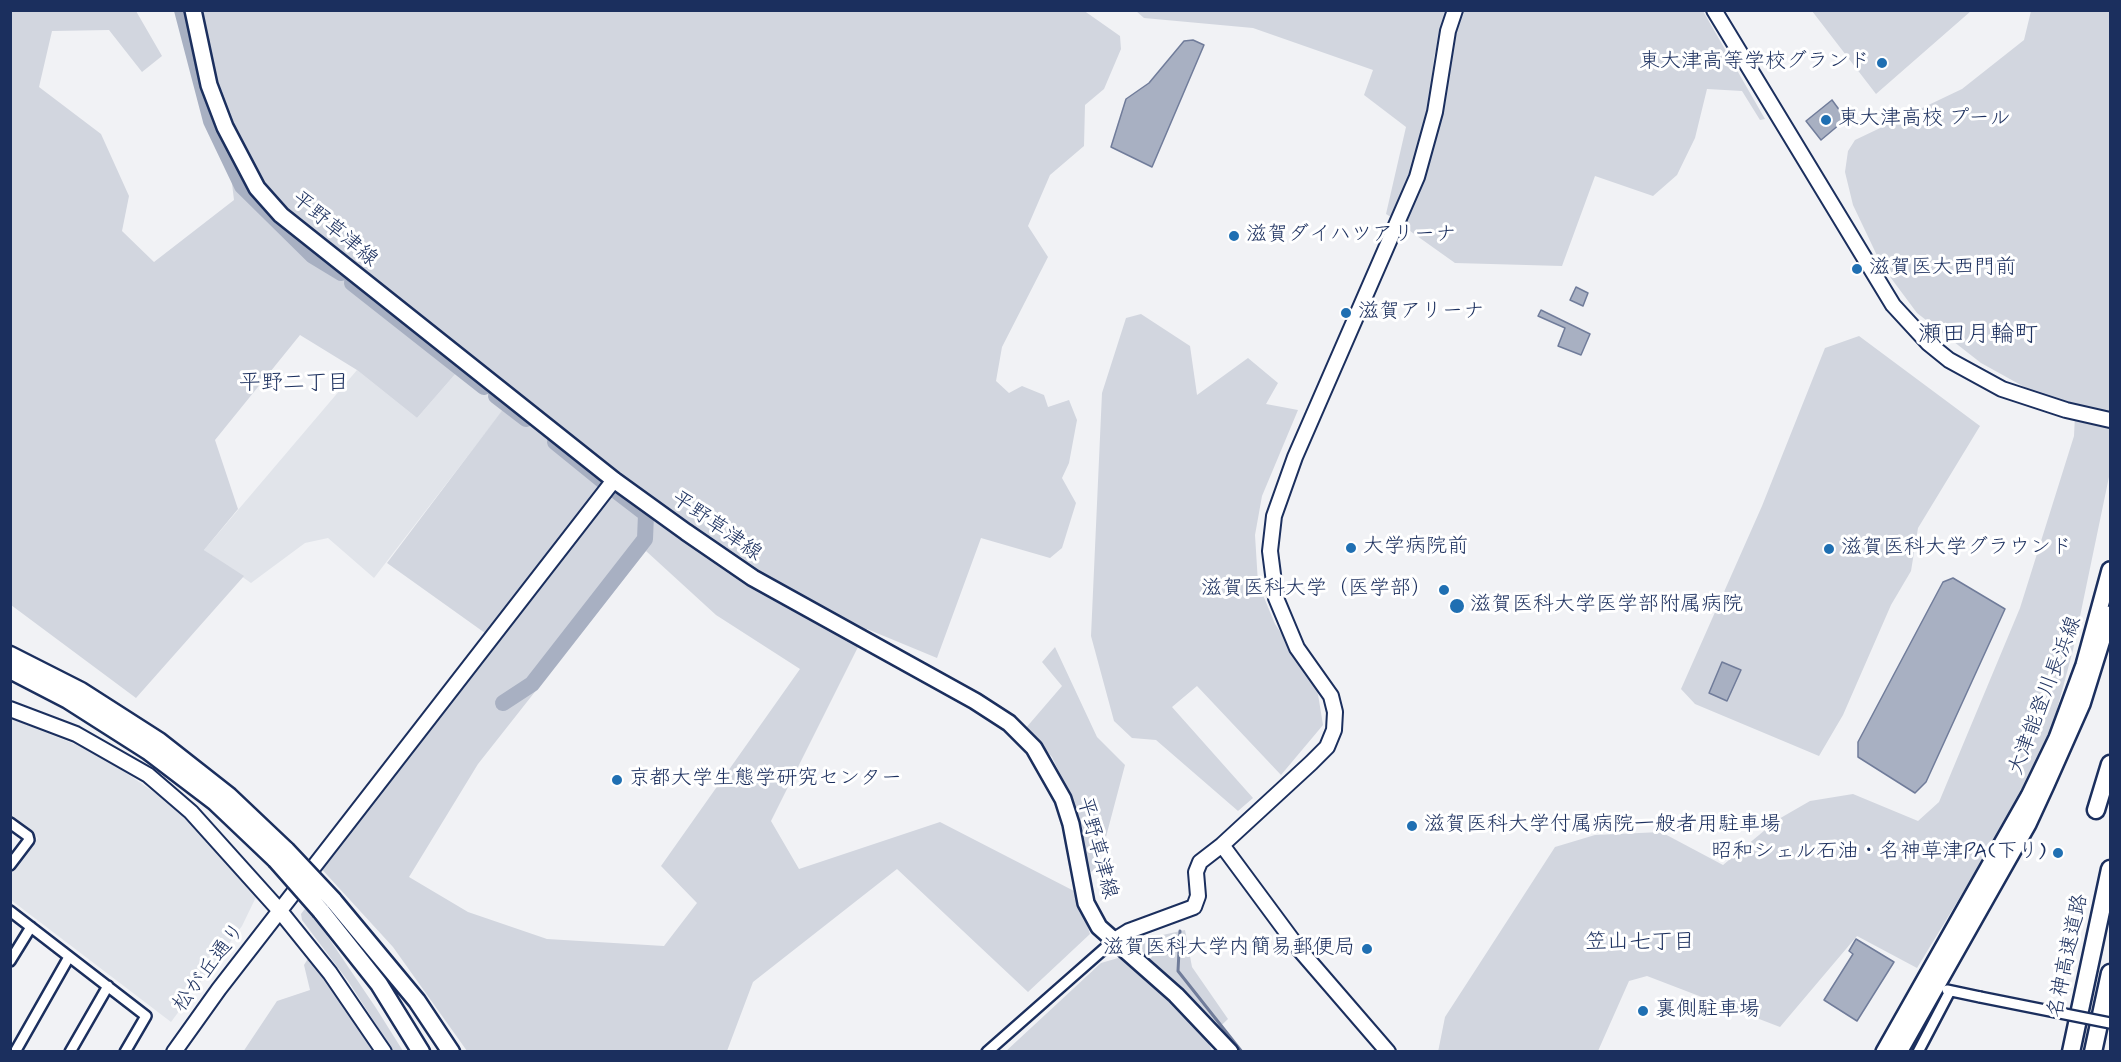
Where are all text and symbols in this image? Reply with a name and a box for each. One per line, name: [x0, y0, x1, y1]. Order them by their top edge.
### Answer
place label: 東大津高等学校グランド: [1639, 50, 1870, 76]
marker: 東大津高等学校グランド: [1875, 56, 1889, 70]
place label: 東大津高校 プール: [1838, 107, 2010, 133]
marker: 東大津高校 プール: [1819, 113, 1833, 127]
street label: 平野草津線: [286, 187, 382, 273]
place label: 滋賀ダイハツアリーナ: [1246, 223, 1456, 249]
marker: 滋賀ダイハツアリーナ: [1227, 229, 1241, 243]
place label: 滋賀医大西門前: [1869, 256, 2016, 282]
marker: 滋賀医大西門前: [1850, 262, 1864, 276]
place label: 滋賀アリーナ: [1358, 300, 1484, 326]
marker: 滋賀アリーナ: [1339, 306, 1353, 320]
district label: 瀬田月輪町: [1918, 322, 2038, 350]
district label: 平野二丁目: [239, 371, 349, 397]
street label: 平野草津線: [666, 487, 766, 567]
place label: 大学病院前: [1363, 535, 1468, 561]
place label: 滋賀医科大学グラウンド: [1841, 536, 2072, 562]
marker: 大学病院前: [1344, 541, 1358, 555]
marker: 滋賀医科大学グラウンド: [1822, 542, 1836, 556]
place label: 滋賀医科大学（医学部）: [1201, 577, 1432, 603]
marker: 滋賀医科大学（医学部）: [1437, 583, 1451, 597]
place label: 滋賀医科大学医学部附属病院: [1470, 593, 1743, 619]
marker: 滋賀医科大学医学部附属病院: [1448, 597, 1466, 615]
street label: 大津能登川長浜線: [2004, 613, 2088, 779]
place label: 京都大学生態学研究センター: [629, 767, 902, 793]
marker: 京都大学生態学研究センター: [610, 773, 624, 787]
street label: 平野草津線: [1070, 794, 1122, 902]
place label: 滋賀医科大学付属病院一般者用駐車場: [1424, 813, 1781, 839]
marker: 滋賀医科大学付属病院一般者用駐車場: [1405, 819, 1419, 833]
place label: 昭和シェル石油・名神草津PA(下り): [1711, 840, 2046, 866]
marker: 昭和シェル石油・名神草津PA(下り): [2051, 846, 2065, 860]
street label: 名神高速道路: [2044, 892, 2094, 1020]
street label: 松が丘通り: [168, 918, 252, 1018]
district label: 笠山七丁目: [1585, 930, 1695, 956]
place label: 滋賀医科大学内簡易郵便局: [1103, 936, 1355, 962]
marker: 滋賀医科大学内簡易郵便局: [1360, 942, 1374, 956]
place label: 裏側駐車場: [1655, 998, 1760, 1024]
marker: 裏側駐車場: [1636, 1004, 1650, 1018]

